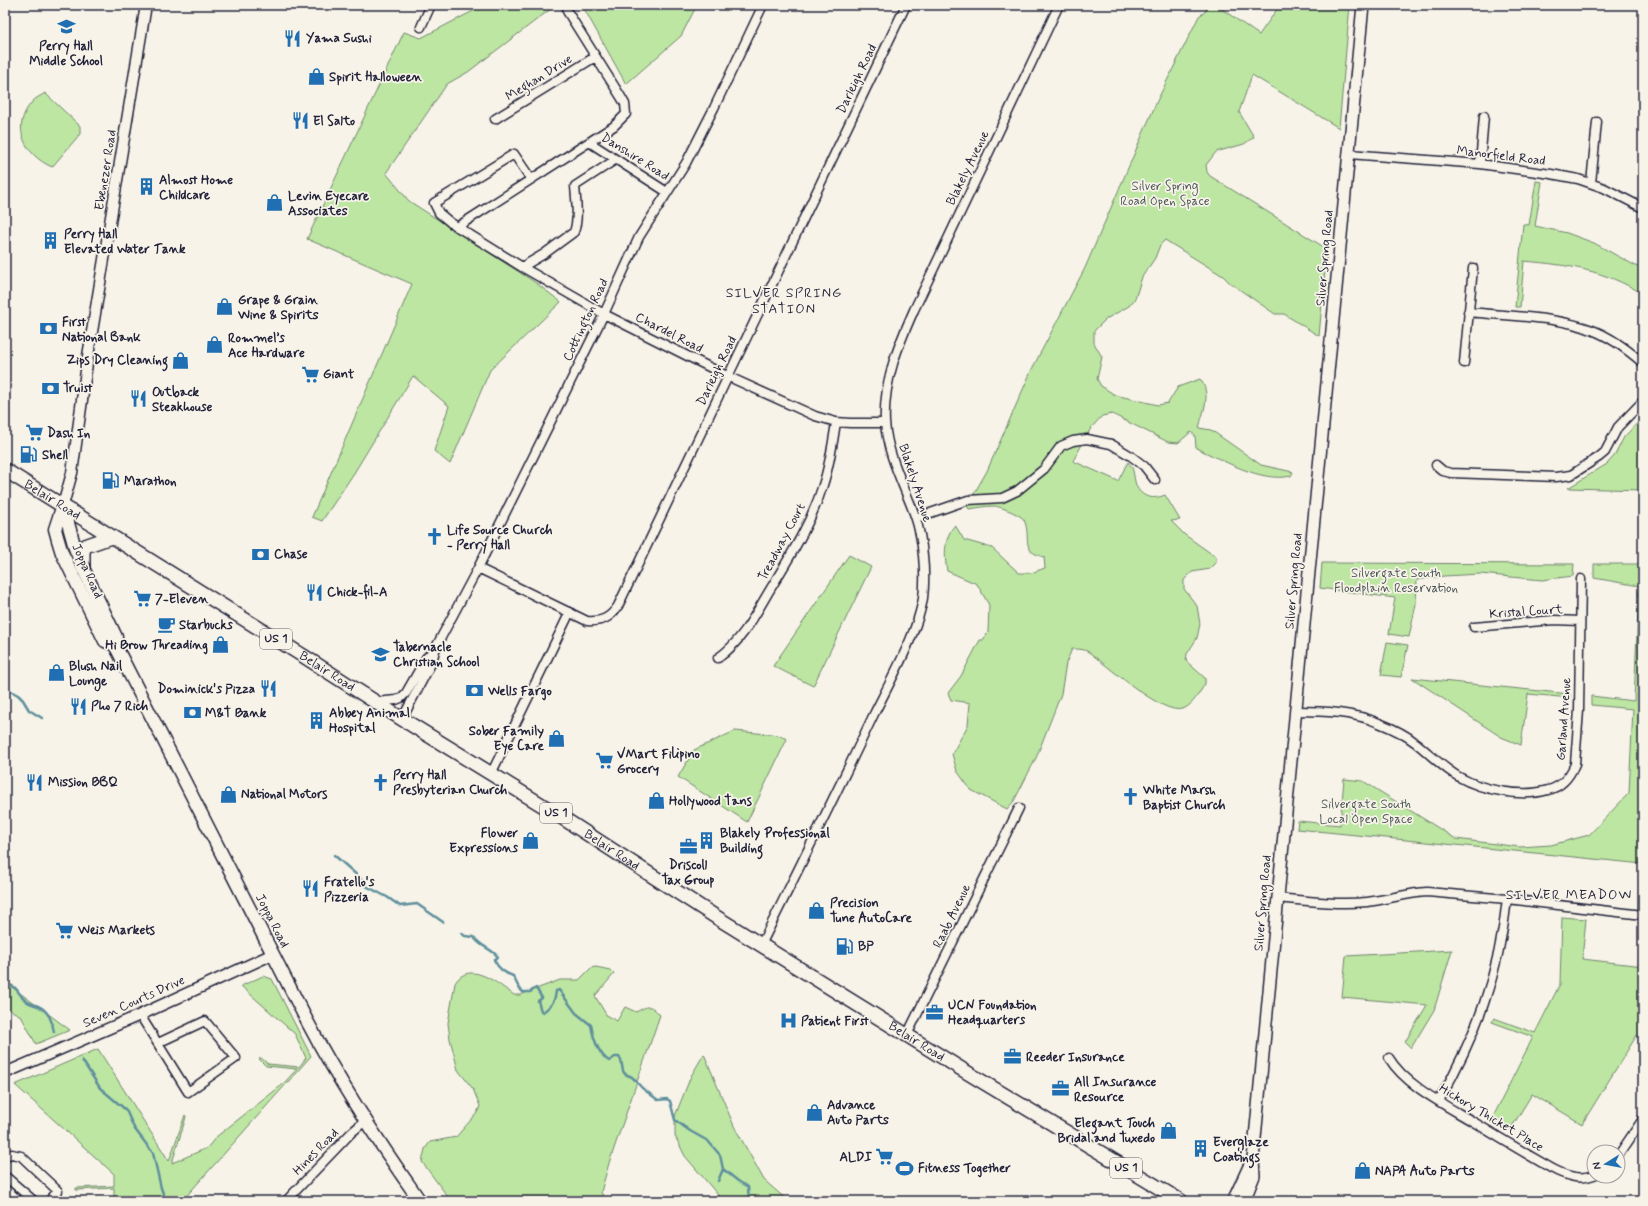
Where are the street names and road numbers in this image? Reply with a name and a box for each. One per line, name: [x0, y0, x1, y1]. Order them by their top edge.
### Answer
street label: Darleigh Road: [833, 41, 881, 117]
street label: Meghan Drive: [502, 51, 577, 107]
street label: Ebenezer Road: [91, 128, 121, 212]
street label: Blakely Avenue: [943, 128, 993, 208]
street label: Danshire Road: [598, 129, 672, 185]
street label: Manorfield Road: [1456, 142, 1546, 170]
street label: Silver Spring Road: [1312, 209, 1339, 307]
street label: Cottington Road: [559, 276, 614, 365]
street label: Chardel Road: [632, 309, 706, 357]
street label: Darleigh Road: [693, 333, 741, 409]
street label: Blakely Avenue: [894, 442, 936, 524]
street label: Belair Road: [21, 476, 84, 524]
street label: Treadway Court: [754, 500, 810, 584]
street label: Silver Spring Road: [1281, 532, 1308, 630]
street label: Joppa Road: [67, 541, 107, 601]
street label: Kristal Court: [1489, 601, 1564, 623]
road number: US 1: [260, 629, 292, 649]
street label: Belair Road: [296, 647, 358, 695]
street label: Garland Avenue: [1553, 677, 1575, 761]
road number: US 1: [540, 803, 572, 823]
street label: Belair Road: [581, 826, 643, 874]
street label: Silver Spring Road: [1250, 854, 1277, 952]
street label: Raab Avenue: [929, 881, 975, 951]
street label: Joppa Road: [251, 891, 293, 951]
street label: Seven Courts Drive: [80, 972, 188, 1032]
street label: Belair Road: [885, 1017, 948, 1065]
street label: Hickory Thicket Place: [1436, 1080, 1547, 1156]
street label: Hines Road: [289, 1125, 343, 1179]
road number: US 1: [1110, 1158, 1142, 1178]

